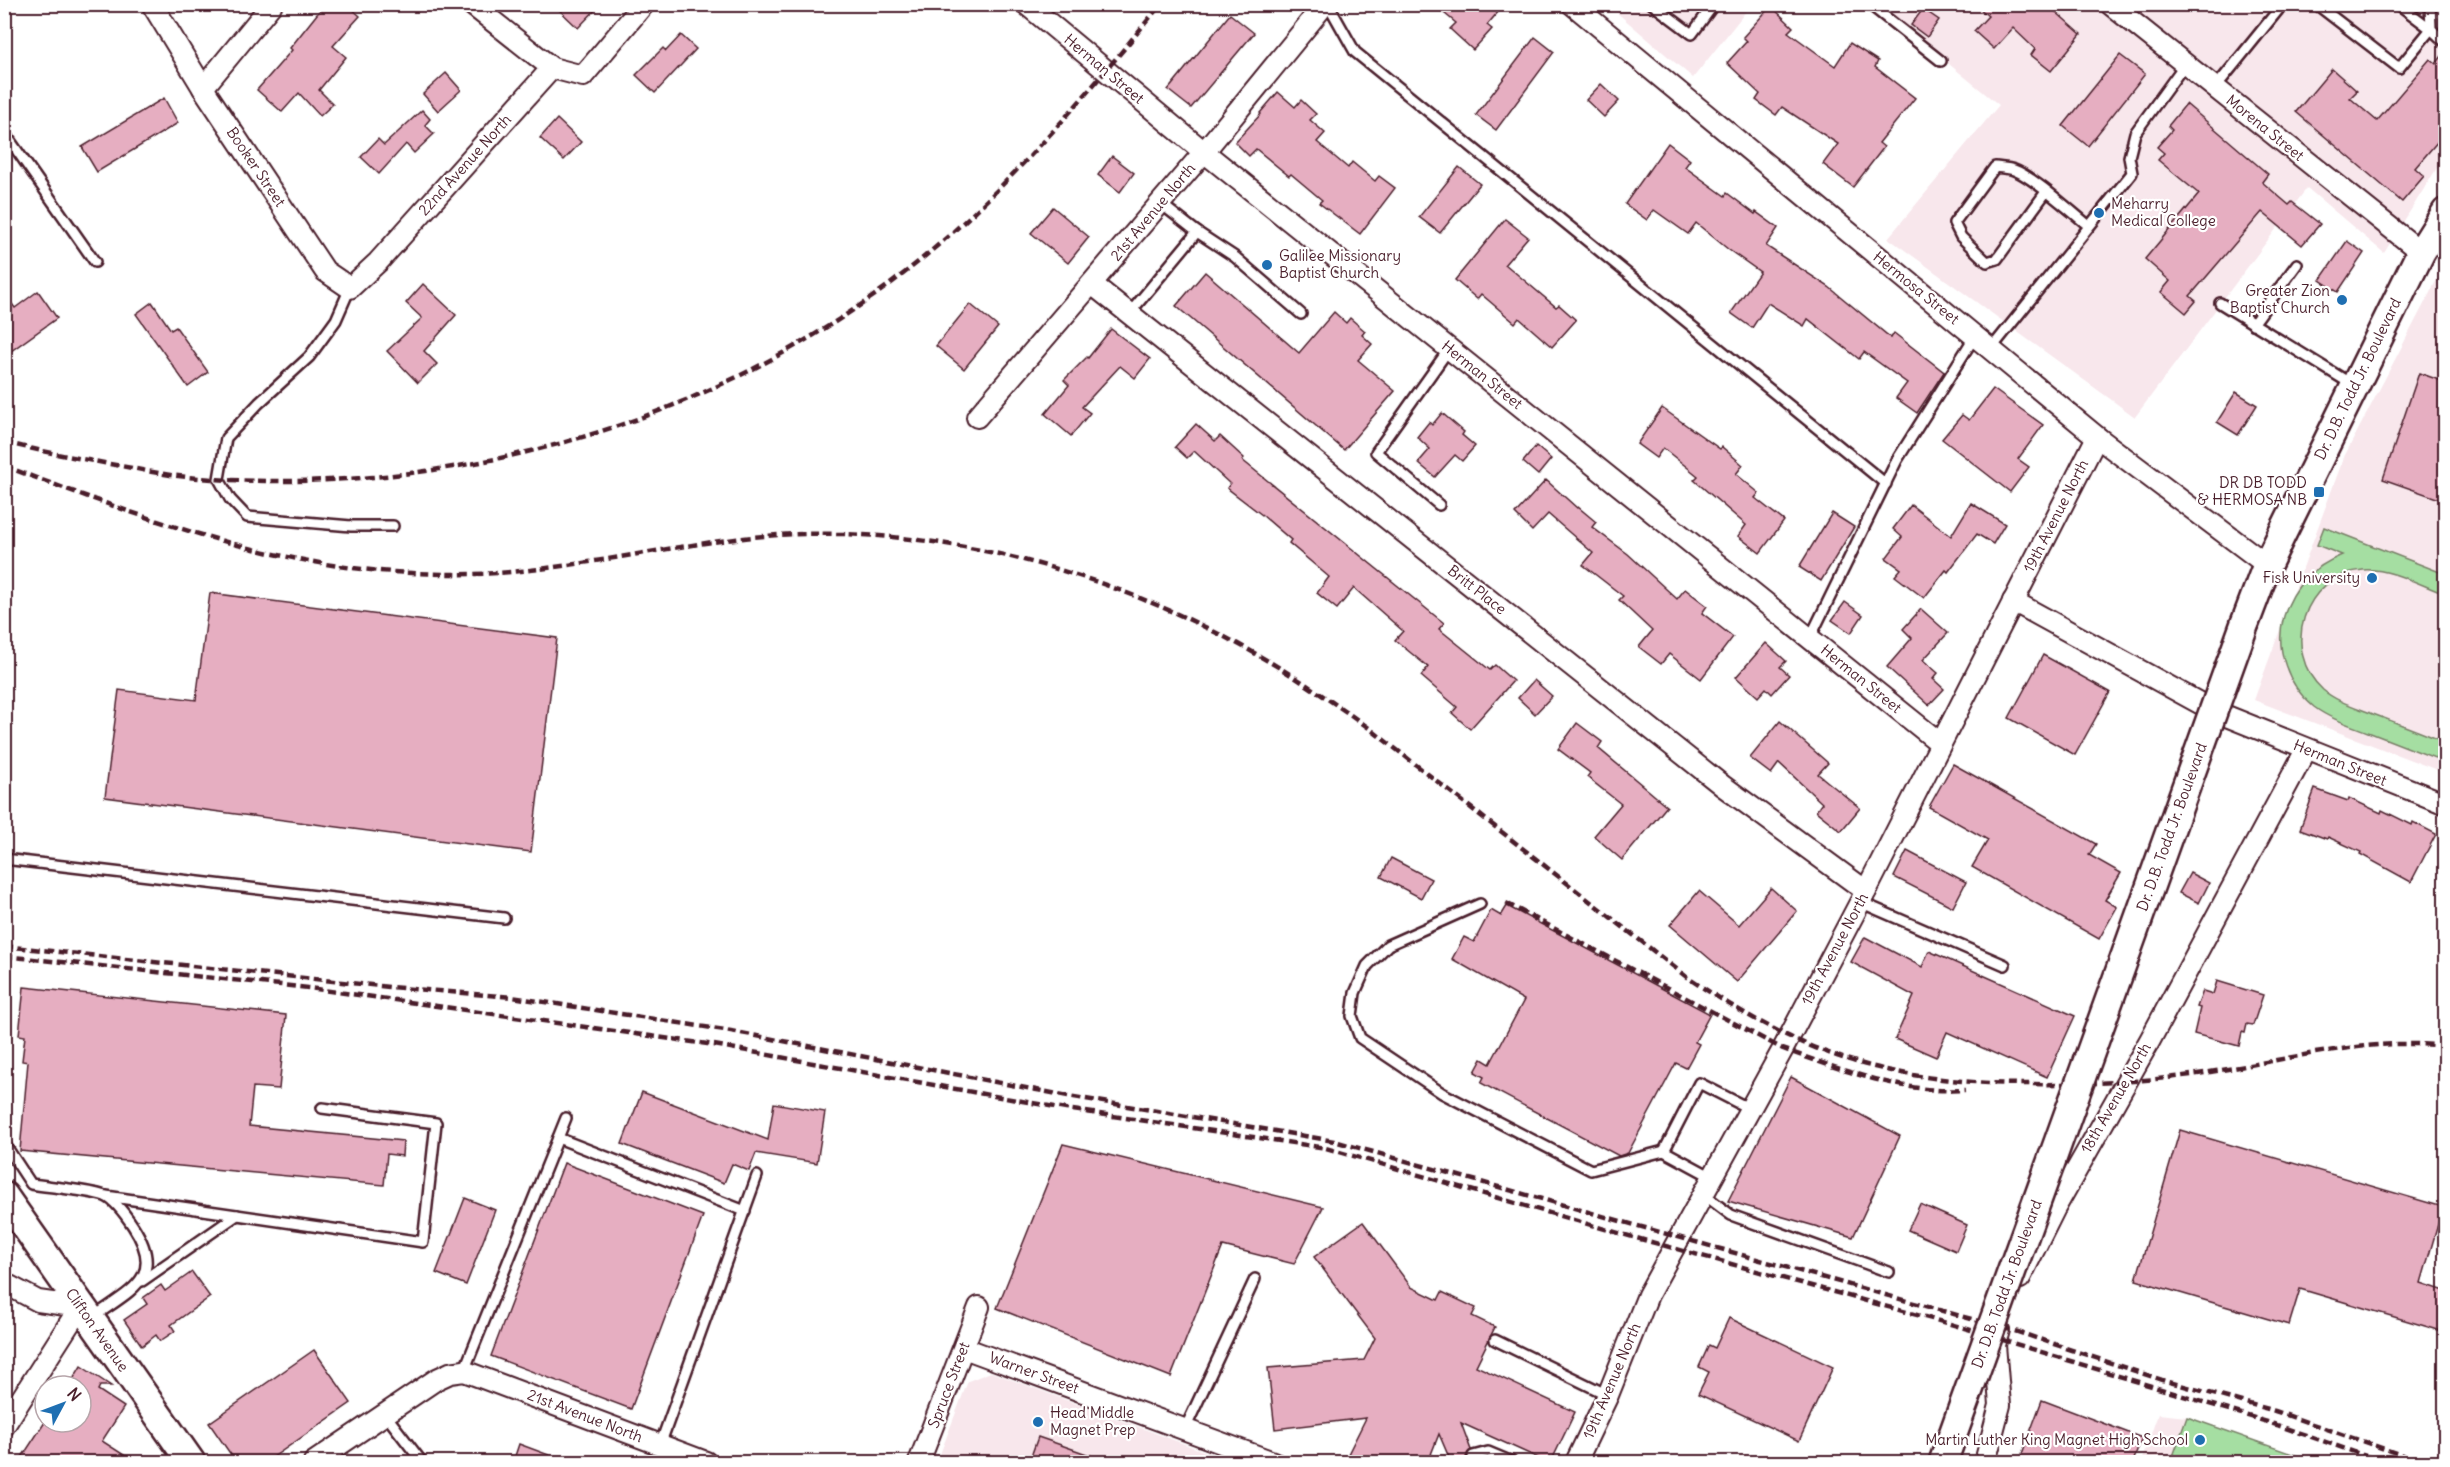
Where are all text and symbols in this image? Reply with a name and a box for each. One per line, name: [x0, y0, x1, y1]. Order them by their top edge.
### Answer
street label: Herman Street: [1060, 30, 1148, 108]
street label: Morena Street: [2222, 90, 2308, 165]
street label: 22nd Avenue North: [414, 110, 515, 219]
street label: Booker Street: [223, 123, 290, 210]
street label: 21st Avenue North: [1106, 159, 1199, 265]
place label: Meharry Medical College: [2111, 194, 2216, 230]
marker: Meharry Medical College: [2092, 206, 2106, 220]
place label: Galilee Missionary Baptist Church: [1279, 246, 1401, 282]
street label: Hermosa Street: [1869, 247, 1963, 328]
marker: Galilee Missionary Baptist Church: [1260, 258, 1274, 272]
place label: Greater Zion Baptist Church: [2230, 281, 2330, 317]
marker: Greater Zion Baptist Church: [2335, 293, 2349, 307]
street label: Dr. D.B. Todd Jr. Boulevard: [2310, 295, 2405, 463]
street label: Herman Street: [1438, 336, 1527, 413]
street label: 19th Avenue North: [2019, 456, 2092, 575]
place label: DR DB TODD & HERMOSA NB: [2197, 473, 2307, 509]
marker: DR DB TODD & HERMOSA NB: [2312, 485, 2326, 499]
street label: Britt Place: [1444, 561, 1510, 618]
place label: Fisk University: [2263, 568, 2360, 587]
marker: Fisk University: [2365, 571, 2379, 585]
street label: Herman Street: [1817, 640, 1906, 717]
street label: Herman Street: [2291, 735, 2390, 790]
street label: Dr. D.B. Todd Jr. Boulevard: [2132, 740, 2211, 914]
street label: 19th Avenue North: [1797, 889, 1872, 1008]
street label: 18th Avenue North: [2076, 1039, 2155, 1156]
street label: Dr. D.B. Todd Jr. Boulevard: [1967, 1197, 2046, 1371]
street label: Clifton Avenue: [62, 1284, 133, 1375]
street label: 19th Avenue North: [1579, 1320, 1645, 1442]
street label: Spruce Street: [923, 1339, 974, 1431]
street label: Warner Street: [987, 1347, 1082, 1398]
north arrow: [33, 1374, 93, 1434]
text: N: [63, 1383, 85, 1405]
street label: 21st Avenue North: [525, 1385, 646, 1446]
place label: Head Middle Magnet Prep: [1050, 1403, 1136, 1439]
marker: Head Middle Magnet Prep: [1031, 1415, 1045, 1429]
place label: Martin Luther King Magnet High School: [1925, 1430, 2188, 1449]
marker: Martin Luther King Magnet High School: [2193, 1433, 2207, 1447]

